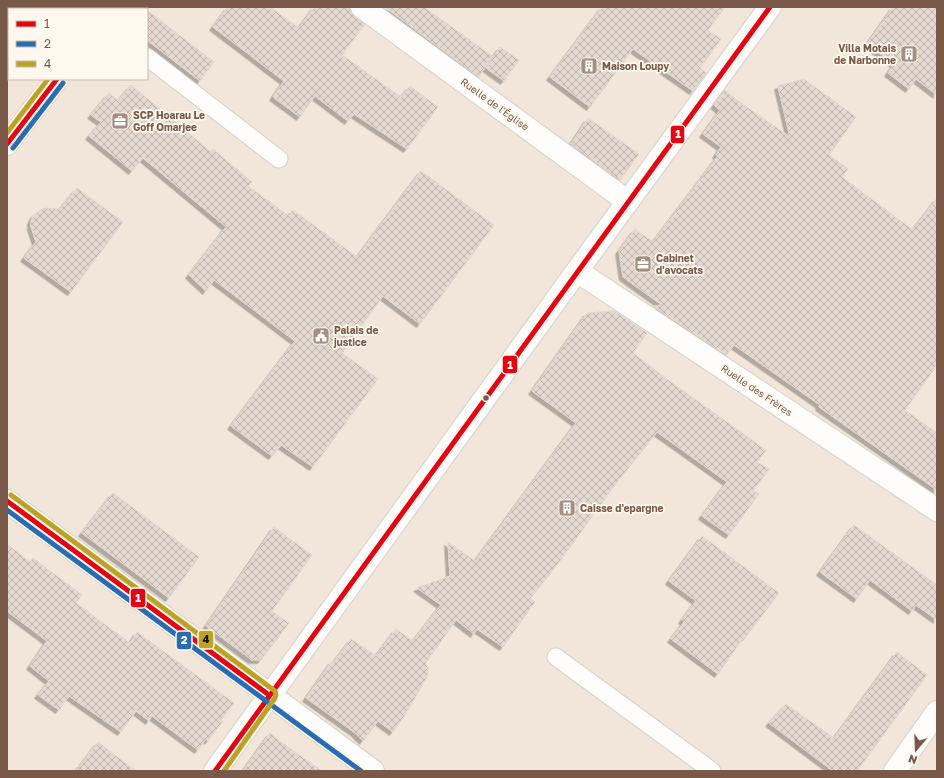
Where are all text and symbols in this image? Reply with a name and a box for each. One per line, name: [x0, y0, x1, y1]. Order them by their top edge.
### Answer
legend: [8, 8, 148, 80]
text: 1: [44, 16, 50, 31]
text: 2: [44, 36, 51, 51]
place label: Villa Motais de Narbonne: [834, 42, 896, 66]
building icon: Villa Motais de Narbonne: [899, 44, 919, 64]
text: 4: [44, 56, 51, 71]
building icon: Maison Loupy: [579, 56, 599, 76]
place label: Maison Loupy: [602, 60, 669, 72]
street label: Ruelle de l'Église: [458, 75, 532, 133]
place label: SCP Hoarau Le Goff Omarjee: [133, 109, 205, 133]
office icon: SCP Hoarau Le Goff Omarjee: [110, 111, 130, 131]
line badge: 1: [670, 125, 685, 144]
text: 1: [675, 127, 681, 140]
place label: Cabinet d'avocats: [656, 252, 704, 276]
office icon: Cabinet d'avocats: [633, 254, 653, 274]
place label: Palais de justice: [333, 324, 378, 348]
public building icon: Palais de justice: [311, 326, 331, 346]
line badge: 1: [502, 355, 518, 374]
text: 1: [507, 358, 513, 371]
street label: Ruelle des Frères: [719, 362, 795, 418]
unlabelled marker: [481, 393, 491, 403]
building icon: Caisse d'epargne: [557, 498, 577, 518]
place label: Caisse d'epargne: [580, 502, 663, 514]
line badge: 1: [130, 588, 146, 608]
text: 1: [135, 591, 141, 604]
line badge: 4: [198, 630, 214, 649]
line badge: 2: [176, 631, 192, 650]
text: 4: [203, 632, 210, 645]
text: 2: [181, 633, 188, 646]
north arrow: [896, 730, 936, 770]
text: N: [907, 752, 919, 767]

